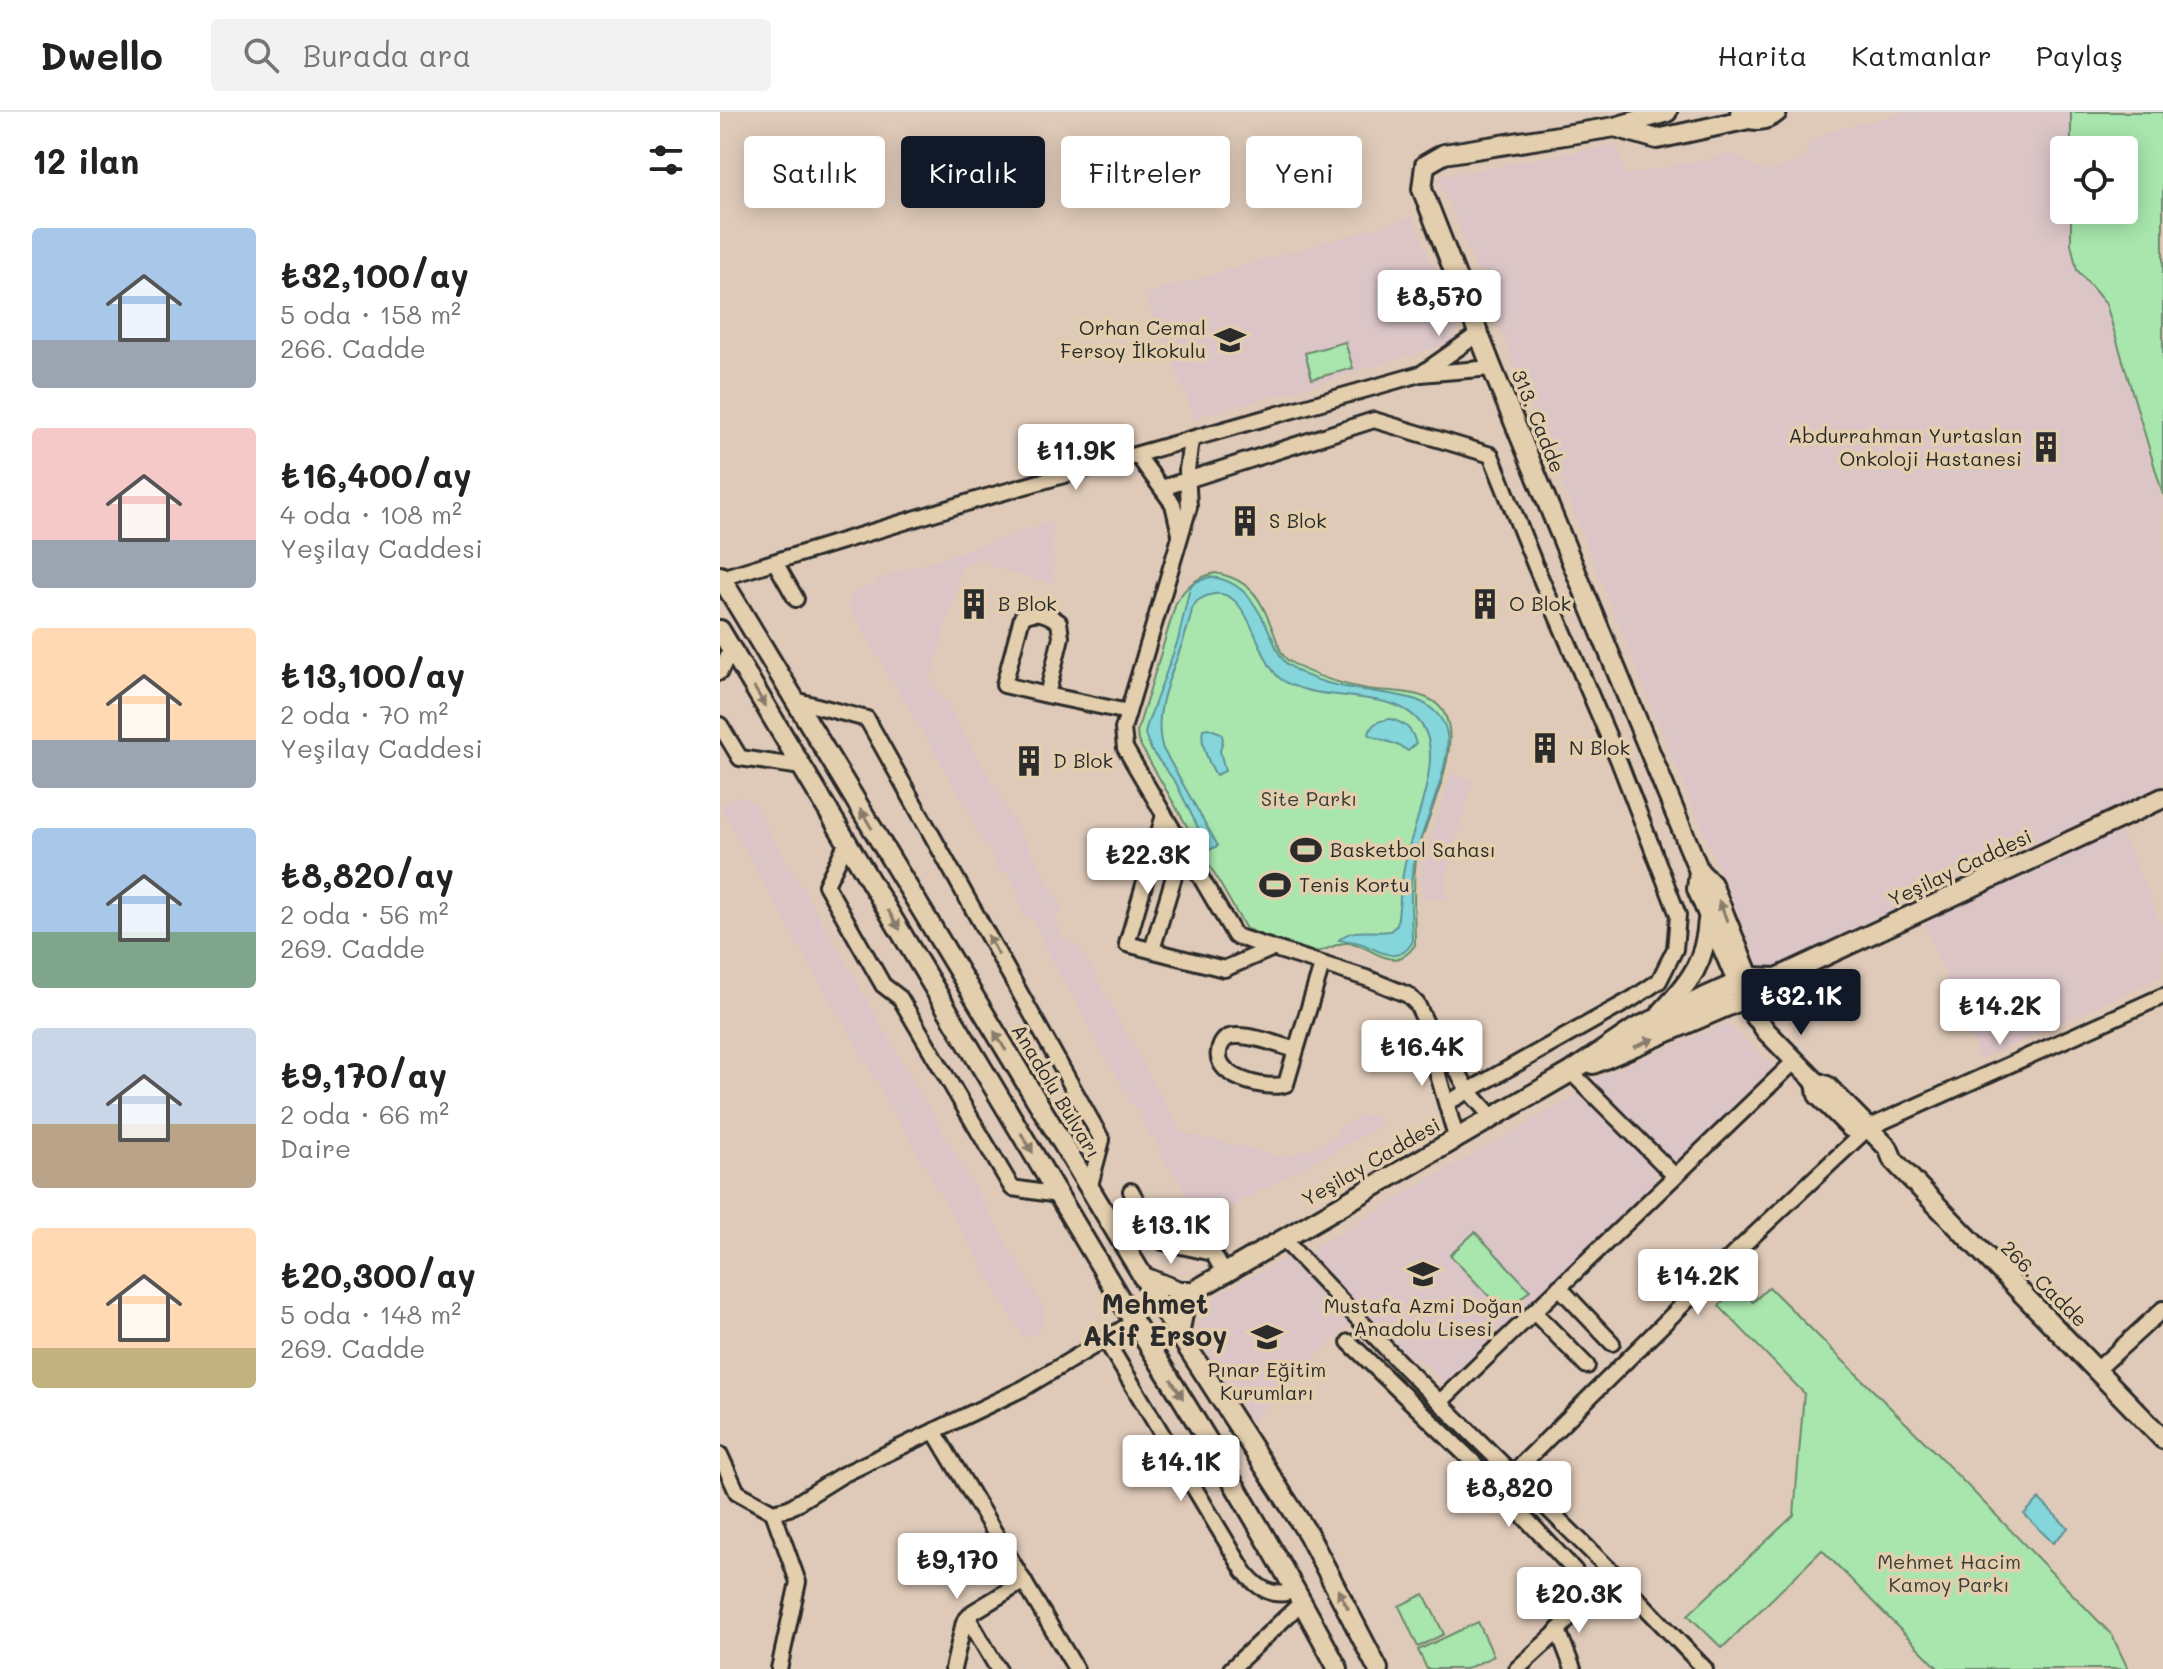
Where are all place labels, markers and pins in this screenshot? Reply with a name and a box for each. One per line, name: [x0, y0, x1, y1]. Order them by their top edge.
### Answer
pin: ₺8,570: [1374, 270, 1504, 338]
place label: Orhan Cemal Fersoy İlkokulu: [1060, 314, 1206, 363]
school or university icon: Orhan Cemal Fersoy İlkokulu: [1213, 323, 1247, 357]
place label: Abdurrahman Yurtaslan Onkoloji Hastanesi: [1788, 422, 2022, 471]
pin: ₺11.9K: [1011, 424, 1141, 492]
building icon: Abdurrahman Yurtaslan Onkoloji Hastanesi: [2029, 430, 2063, 464]
building icon: S Blok: [1228, 504, 1262, 538]
place label: S Blok: [1269, 507, 1327, 533]
building icon: B Blok: [957, 587, 991, 621]
building icon: O Blok: [1468, 587, 1502, 621]
place label: B Blok: [998, 590, 1057, 616]
place label: O Blok: [1509, 590, 1571, 616]
building icon: N Blok: [1528, 731, 1562, 765]
place label: N Blok: [1569, 734, 1630, 760]
building icon: D Blok: [1012, 744, 1046, 778]
place label: D Blok: [1053, 747, 1113, 773]
pin: ₺22.3K: [1083, 828, 1213, 896]
sports icon: Basketbol Sahası: [1289, 833, 1323, 867]
place label: Basketbol Sahası: [1330, 836, 1496, 862]
sports icon: Tenis Kortu: [1258, 868, 1292, 902]
place label: Tenis Kortu: [1299, 871, 1410, 897]
pin: ₺32.1K: [1736, 969, 1866, 1037]
pin: ₺14.2K: [1935, 979, 2065, 1047]
pin: ₺16.4K: [1357, 1020, 1487, 1088]
pin: ₺13.1K: [1106, 1198, 1236, 1266]
pin: ₺14.2K: [1633, 1249, 1763, 1317]
school or university icon: Mustafa Azmi Doğan Anadolu Lisesi: [1406, 1257, 1440, 1291]
place label: Mustafa Azmi Doğan Anadolu Lisesi: [1324, 1292, 1522, 1341]
school or university icon: Pınar Eğitim Kurumları: [1250, 1320, 1284, 1354]
place label: Pınar Eğitim Kurumları: [1208, 1356, 1326, 1405]
pin: ₺14.1K: [1116, 1435, 1246, 1503]
pin: ₺8,820: [1444, 1461, 1574, 1529]
pin: ₺9,170: [892, 1533, 1022, 1601]
pin: ₺20.3K: [1514, 1567, 1644, 1635]

